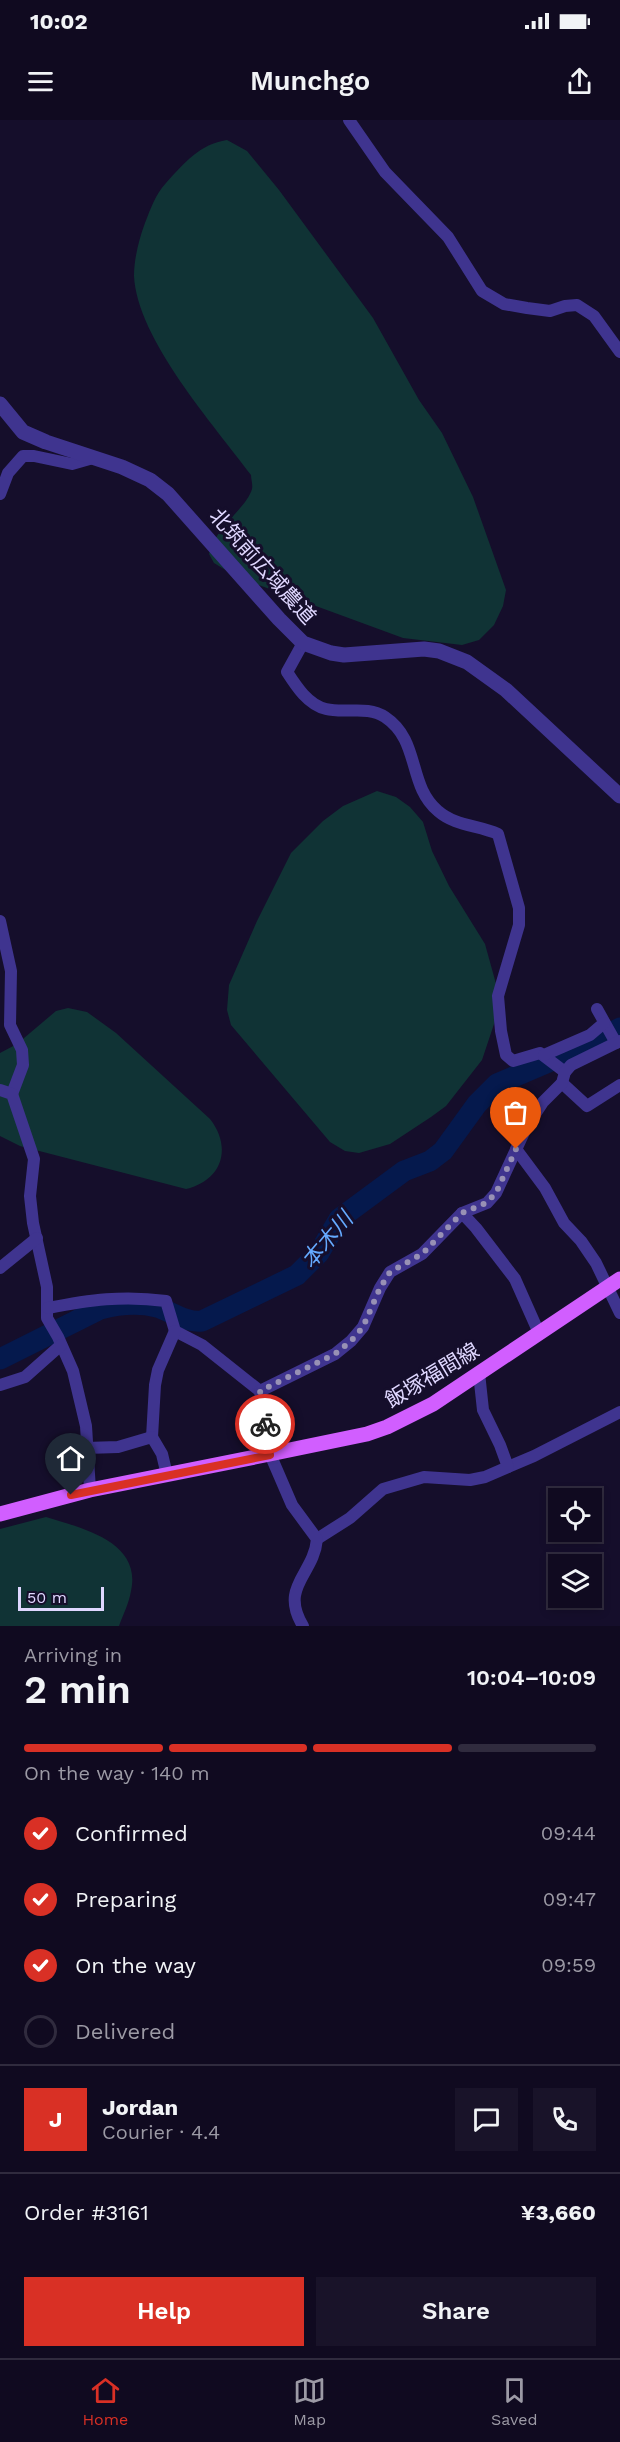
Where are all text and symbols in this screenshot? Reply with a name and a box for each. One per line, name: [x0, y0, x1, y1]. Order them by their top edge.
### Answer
text: 10:02: [30, 9, 88, 34]
icon: menu: [24, 65, 57, 98]
text: Munchgo: [250, 65, 370, 97]
icon: share: [563, 65, 596, 98]
street label: 北筑前広域農道: [205, 503, 321, 629]
pin: [490, 1087, 541, 1149]
icon: bag: [499, 1096, 532, 1129]
water label: 本木川: [296, 1205, 359, 1273]
street label: 飯塚福間線: [381, 1337, 483, 1413]
courier: [235, 1394, 295, 1454]
icon: bike: [249, 1408, 282, 1441]
pin: [45, 1433, 96, 1495]
icon: home: [54, 1442, 87, 1475]
map controls: [548, 1488, 602, 1608]
button: locate: [548, 1488, 602, 1542]
button: layers: [548, 1554, 602, 1608]
scale bar: [18, 1584, 104, 1612]
text: 50 m: [27, 1588, 67, 1607]
text: Arriving in: [24, 1643, 122, 1667]
text: 10:04–10:09: [467, 1665, 596, 1690]
text: 2 min: [24, 1667, 131, 1712]
text: On the way · 140 m: [24, 1761, 210, 1785]
icon: check: [24, 1817, 57, 1850]
text: Confirmed: [75, 1821, 188, 1846]
text: 09:44: [541, 1821, 596, 1845]
icon: check: [24, 1883, 57, 1916]
text: Preparing: [75, 1887, 176, 1912]
text: 09:47: [543, 1887, 596, 1911]
icon: check: [24, 1949, 57, 1982]
text: On the way: [75, 1953, 196, 1978]
text: 09:59: [541, 1953, 596, 1977]
text: Delivered: [75, 2019, 175, 2044]
button: chat: [455, 2088, 518, 2151]
button: phone: [533, 2088, 596, 2151]
text: Jordan: [102, 2095, 178, 2120]
text: J: [49, 2107, 62, 2132]
text: Courier · 4.4: [102, 2120, 220, 2144]
text: Order #3161: [24, 2200, 149, 2225]
text: ¥3,660: [521, 2200, 596, 2225]
button: Help: [24, 2277, 304, 2346]
button: Share: [316, 2277, 596, 2346]
tab: Home: [82, 2374, 128, 2429]
tab: Map: [293, 2374, 326, 2429]
tab: Saved: [491, 2374, 538, 2429]

